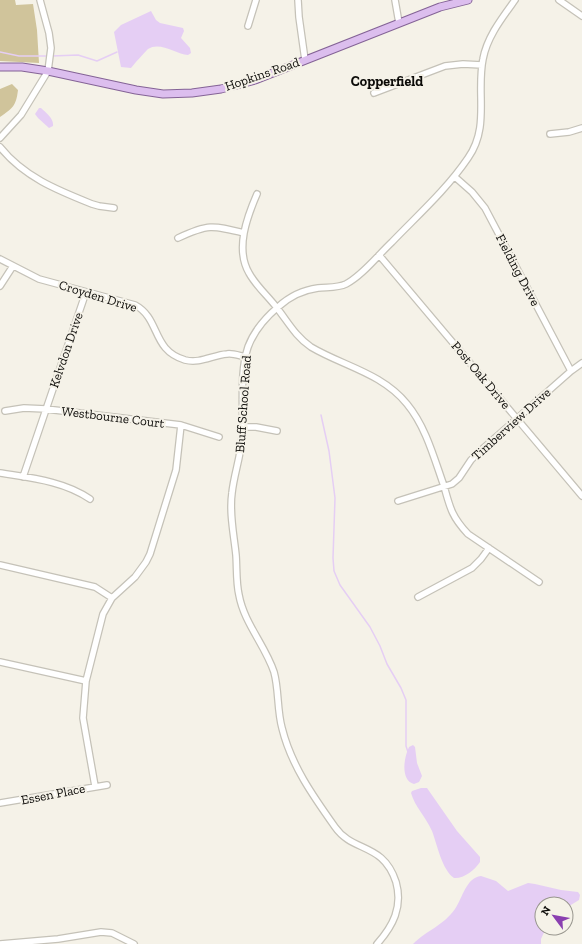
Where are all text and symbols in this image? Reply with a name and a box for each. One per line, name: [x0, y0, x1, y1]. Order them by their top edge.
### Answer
street label: Hopkins Road: [223, 54, 301, 94]
district label: Copperfield: [351, 73, 423, 90]
street label: Fielding Drive: [493, 231, 543, 309]
street label: Croyden Drive: [57, 277, 139, 315]
street label: Kelvdon Drive: [46, 310, 86, 390]
street label: Post Oak Drive: [448, 338, 514, 412]
street label: Bluff School Road: [232, 355, 254, 453]
street label: Timberview Drive: [468, 385, 554, 463]
street label: Westbourne Court: [61, 403, 166, 431]
street label: Essen Place: [20, 780, 86, 808]
north arrow: [534, 896, 574, 936]
text: N: [538, 903, 554, 918]

